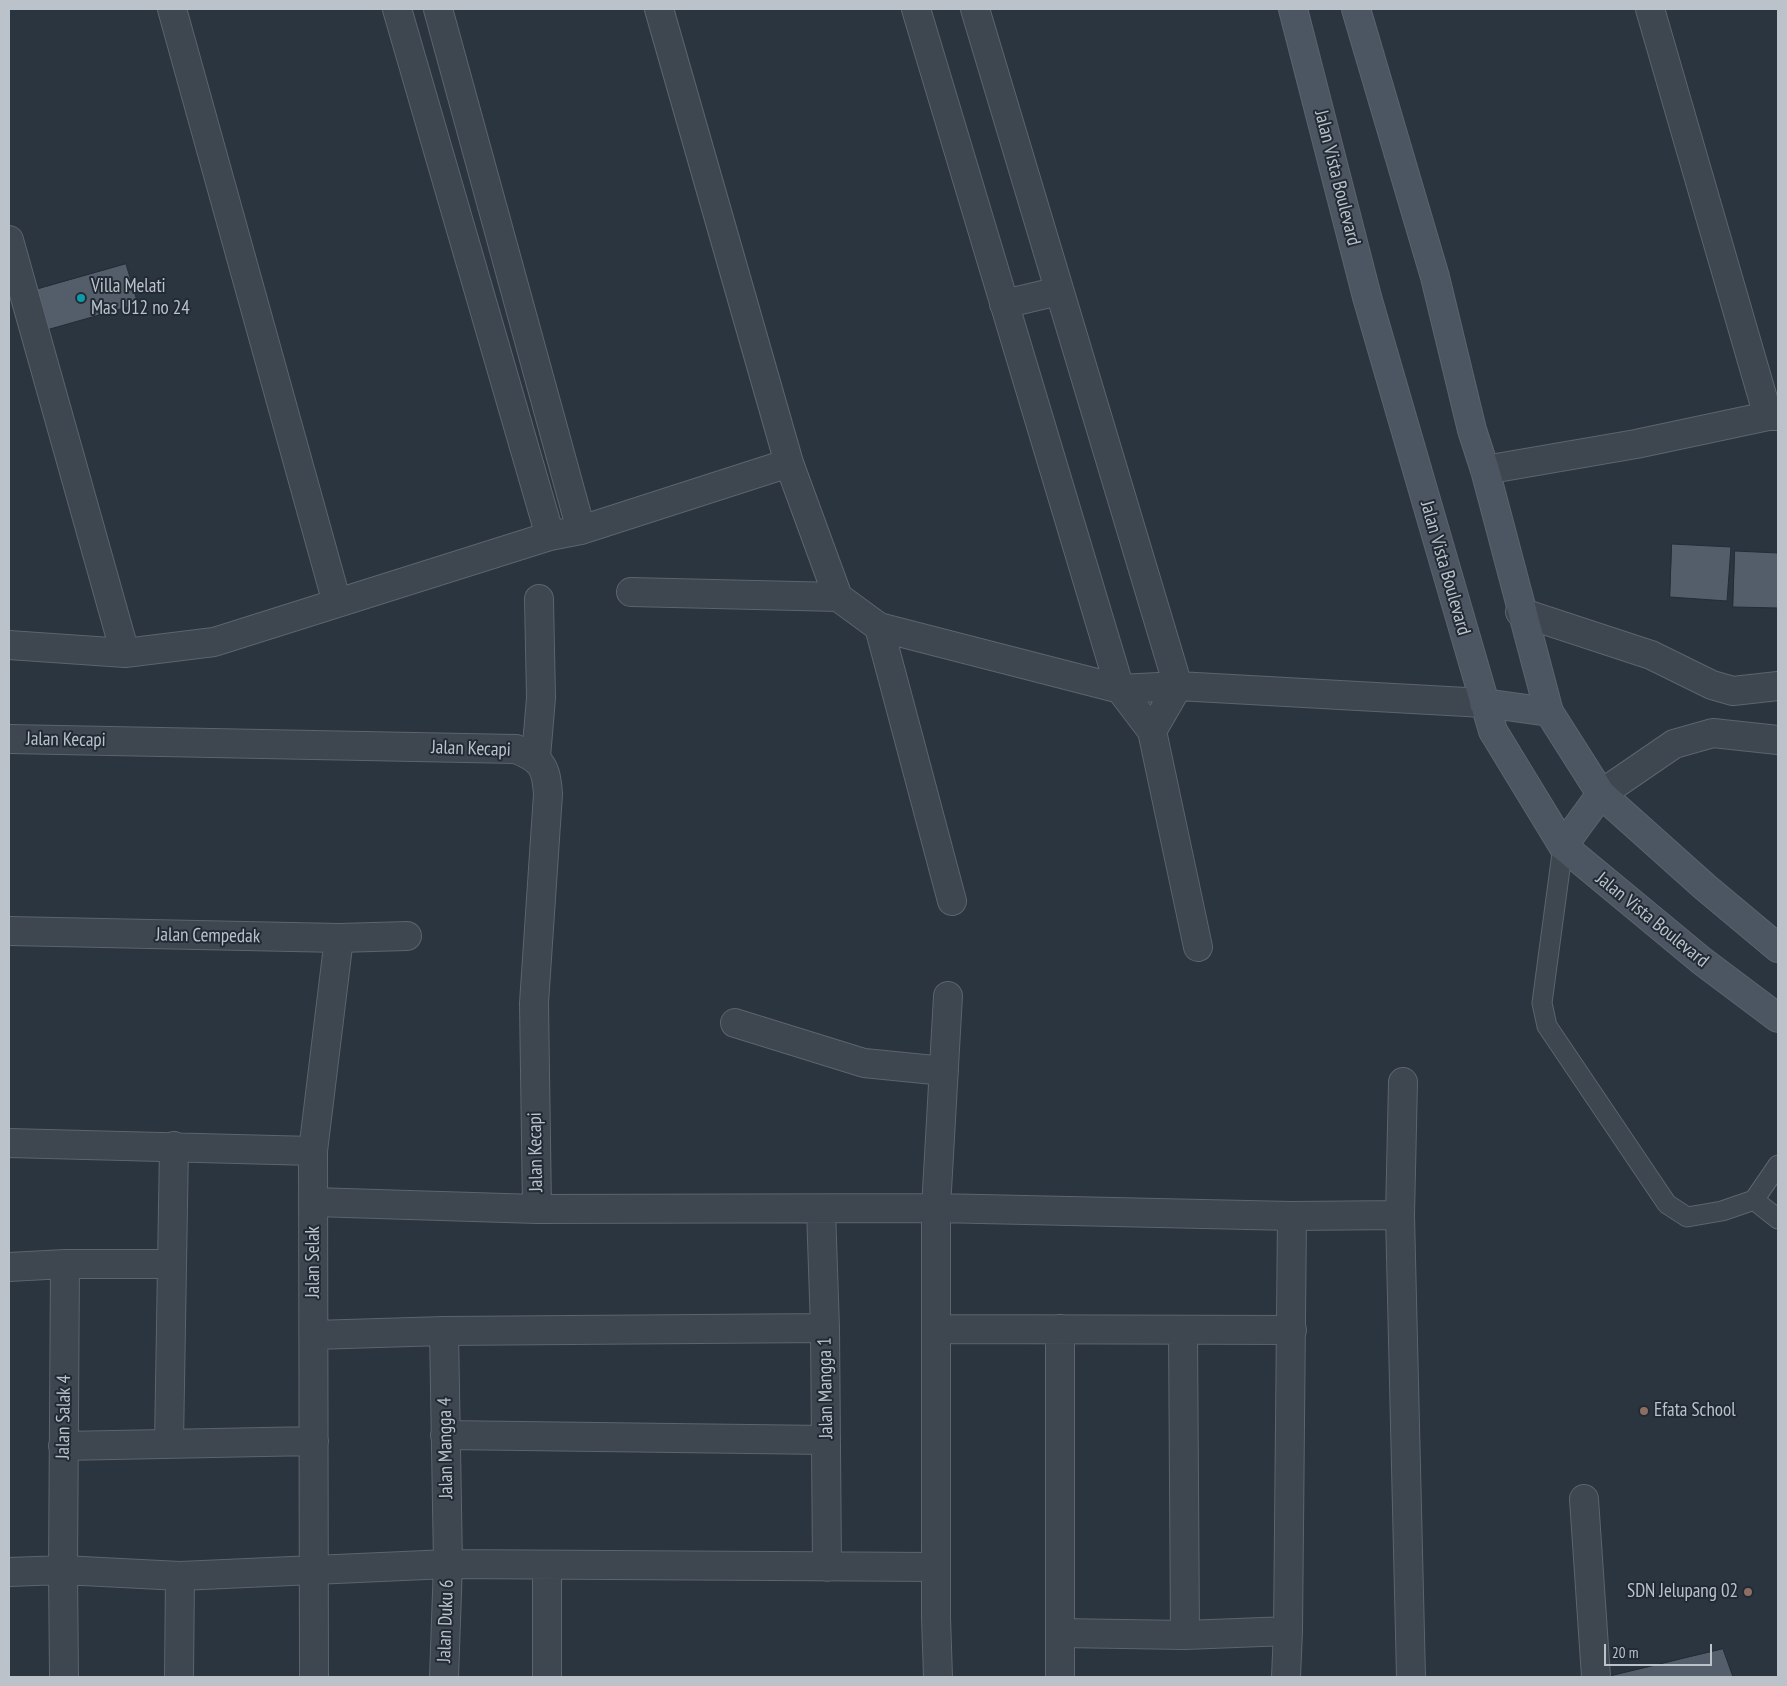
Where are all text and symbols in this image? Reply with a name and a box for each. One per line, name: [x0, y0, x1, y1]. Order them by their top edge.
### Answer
street label: Jalan Vista Boulevard: [1309, 108, 1365, 248]
place label: Villa Melati Mas U12 no 24: [91, 276, 190, 320]
marker: Villa Melati Mas U12 no 24: [75, 292, 87, 304]
street label: Jalan Vista Boulevard: [1415, 498, 1475, 638]
street label: Jalan Kecapi: [26, 728, 106, 752]
street label: Jalan Kecapi: [431, 736, 511, 762]
street label: Jalan Vista Boulevard: [1591, 868, 1713, 972]
street label: Jalan Cempedak: [156, 924, 260, 948]
street label: Jalan Kecapi: [524, 1112, 548, 1192]
street label: Jalan Selak: [303, 1226, 325, 1298]
street label: Jalan Mangga 1: [814, 1337, 838, 1439]
street label: Jalan Salak 4: [52, 1375, 76, 1459]
street label: Jalan Mangga 4: [434, 1397, 458, 1499]
place label: Efata School: [1654, 1400, 1736, 1422]
marker: Efata School: [1638, 1405, 1650, 1417]
street label: Jalan Duku 6: [433, 1579, 459, 1663]
place label: SDN Jelupang 02: [1627, 1581, 1738, 1603]
marker: SDN Jelupang 02: [1742, 1586, 1754, 1598]
scale bar: [1607, 1634, 1714, 1666]
text: 20 m: [1612, 1643, 1638, 1662]

